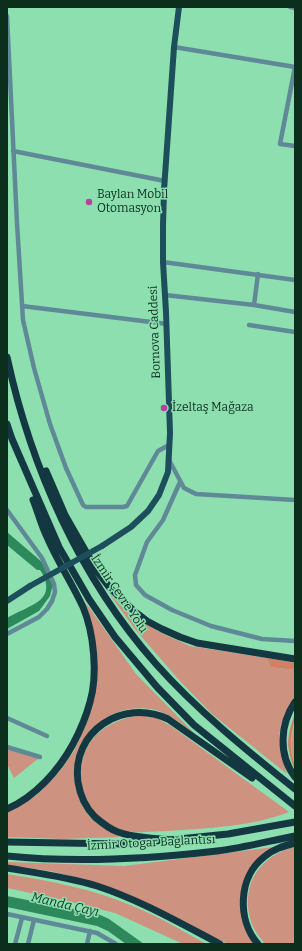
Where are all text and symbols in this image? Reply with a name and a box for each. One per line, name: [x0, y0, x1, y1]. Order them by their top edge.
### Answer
place label: Baylan Mobil Otomasyon: [97, 188, 168, 216]
marker: Baylan Mobil Otomasyon: [84, 197, 94, 207]
street label: Bornova Caddesi: [146, 285, 164, 379]
place label: İzeltaş Mağaza: [172, 401, 254, 415]
marker: İzeltaş Mağaza: [159, 403, 169, 413]
street label: İzmir Çevre Yolu: [88, 552, 150, 636]
street label: İzmir Otogar Bağlantısı: [86, 832, 216, 854]
water label: Manda Çayı: [29, 890, 101, 920]

